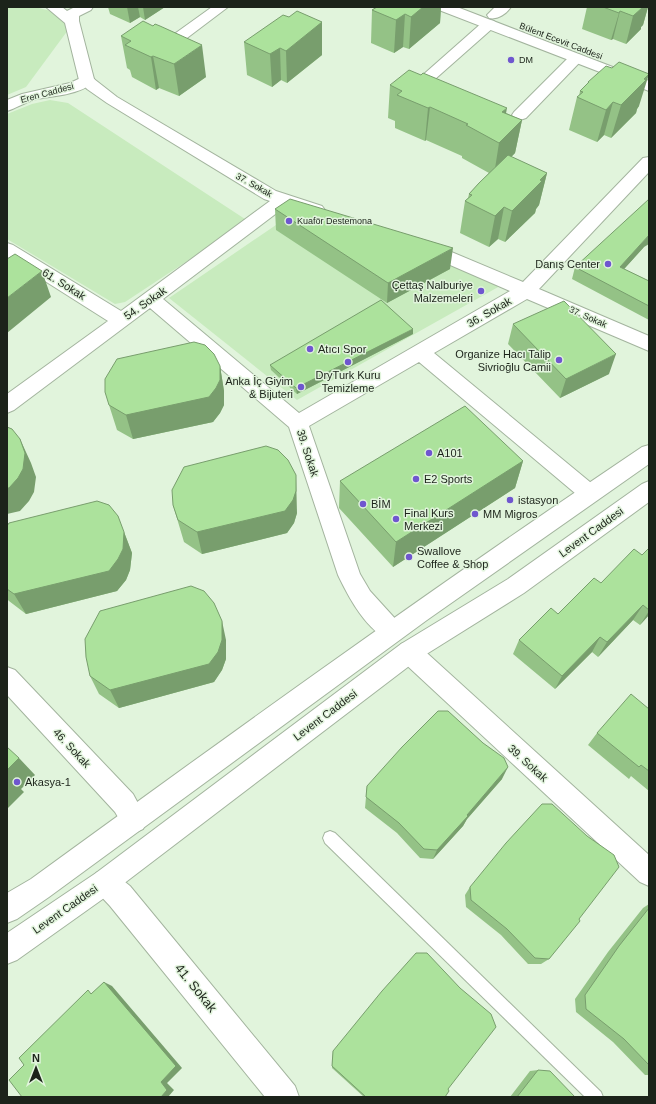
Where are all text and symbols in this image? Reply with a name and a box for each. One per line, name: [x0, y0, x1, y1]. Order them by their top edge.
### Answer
street label: Bülent Ecevit Caddesi: [518, 21, 604, 61]
marker: DM: [506, 55, 516, 65]
place label: DM: [519, 55, 533, 65]
street label: Eren Caddesi: [19, 81, 75, 105]
street label: 37. Sokak: [234, 171, 274, 199]
marker: Kuaför Destemona: [284, 216, 294, 226]
place label: Kuaför Destemona: [297, 216, 372, 226]
place label: Danış Center: [535, 258, 600, 270]
marker: Danış Center: [603, 259, 613, 269]
street label: 61. Sokak: [40, 266, 88, 302]
place label: Çettaş Nalburiye Malzemeleri: [392, 279, 473, 304]
street label: 54. Sokak: [122, 284, 169, 322]
marker: Çettaş Nalburiye Malzemeleri: [476, 286, 486, 296]
street label: 36. Sokak: [465, 294, 514, 329]
street label: 37. Sokak: [568, 304, 609, 330]
place label: Atıcı Spor: [318, 343, 367, 355]
marker: Atıcı Spor: [305, 344, 315, 354]
place label: Organize Hacı Talip Sivrioğlu Camii: [455, 348, 551, 373]
marker: Organize Hacı Talip Sivrioğlu Camii: [554, 355, 564, 365]
marker: DryTurk Kuru Temizleme: [343, 357, 353, 367]
place label: DryTurk Kuru Temizleme: [316, 369, 381, 394]
place label: Anka İç Giyim & Bijuteri: [225, 375, 293, 400]
marker: Anka İç Giyim & Bijuteri: [296, 382, 306, 392]
street label: 39. Sokak: [295, 428, 321, 479]
place label: A101: [437, 447, 463, 459]
marker: A101: [424, 448, 434, 458]
place label: E2 Sports: [424, 473, 473, 485]
marker: E2 Sports: [411, 474, 421, 484]
place label: istasyon: [518, 494, 558, 506]
marker: istasyon: [505, 495, 515, 505]
place label: BİM: [371, 498, 391, 510]
marker: BİM: [358, 499, 368, 509]
street label: Levent Caddesi: [557, 505, 625, 559]
place label: Final Kurs Merkezi: [404, 507, 454, 532]
place label: MM Migros: [483, 508, 538, 520]
marker: MM Migros: [470, 509, 480, 519]
marker: Final Kurs Merkezi: [391, 514, 401, 524]
place label: Swallove Coffee & Shop: [417, 545, 488, 570]
marker: Swallove Coffee & Shop: [404, 552, 414, 562]
street label: Levent Caddesi: [291, 687, 359, 743]
street label: 46. Sokak: [51, 726, 93, 770]
street label: 39. Sokak: [506, 742, 551, 784]
place label: Akasya-1: [25, 776, 71, 788]
marker: Akasya-1: [12, 777, 22, 787]
street label: Levent Caddesi: [30, 882, 100, 936]
street label: 41. Sokak: [172, 961, 220, 1016]
north arrow: [16, 1048, 56, 1088]
text: N: [32, 1052, 40, 1064]

